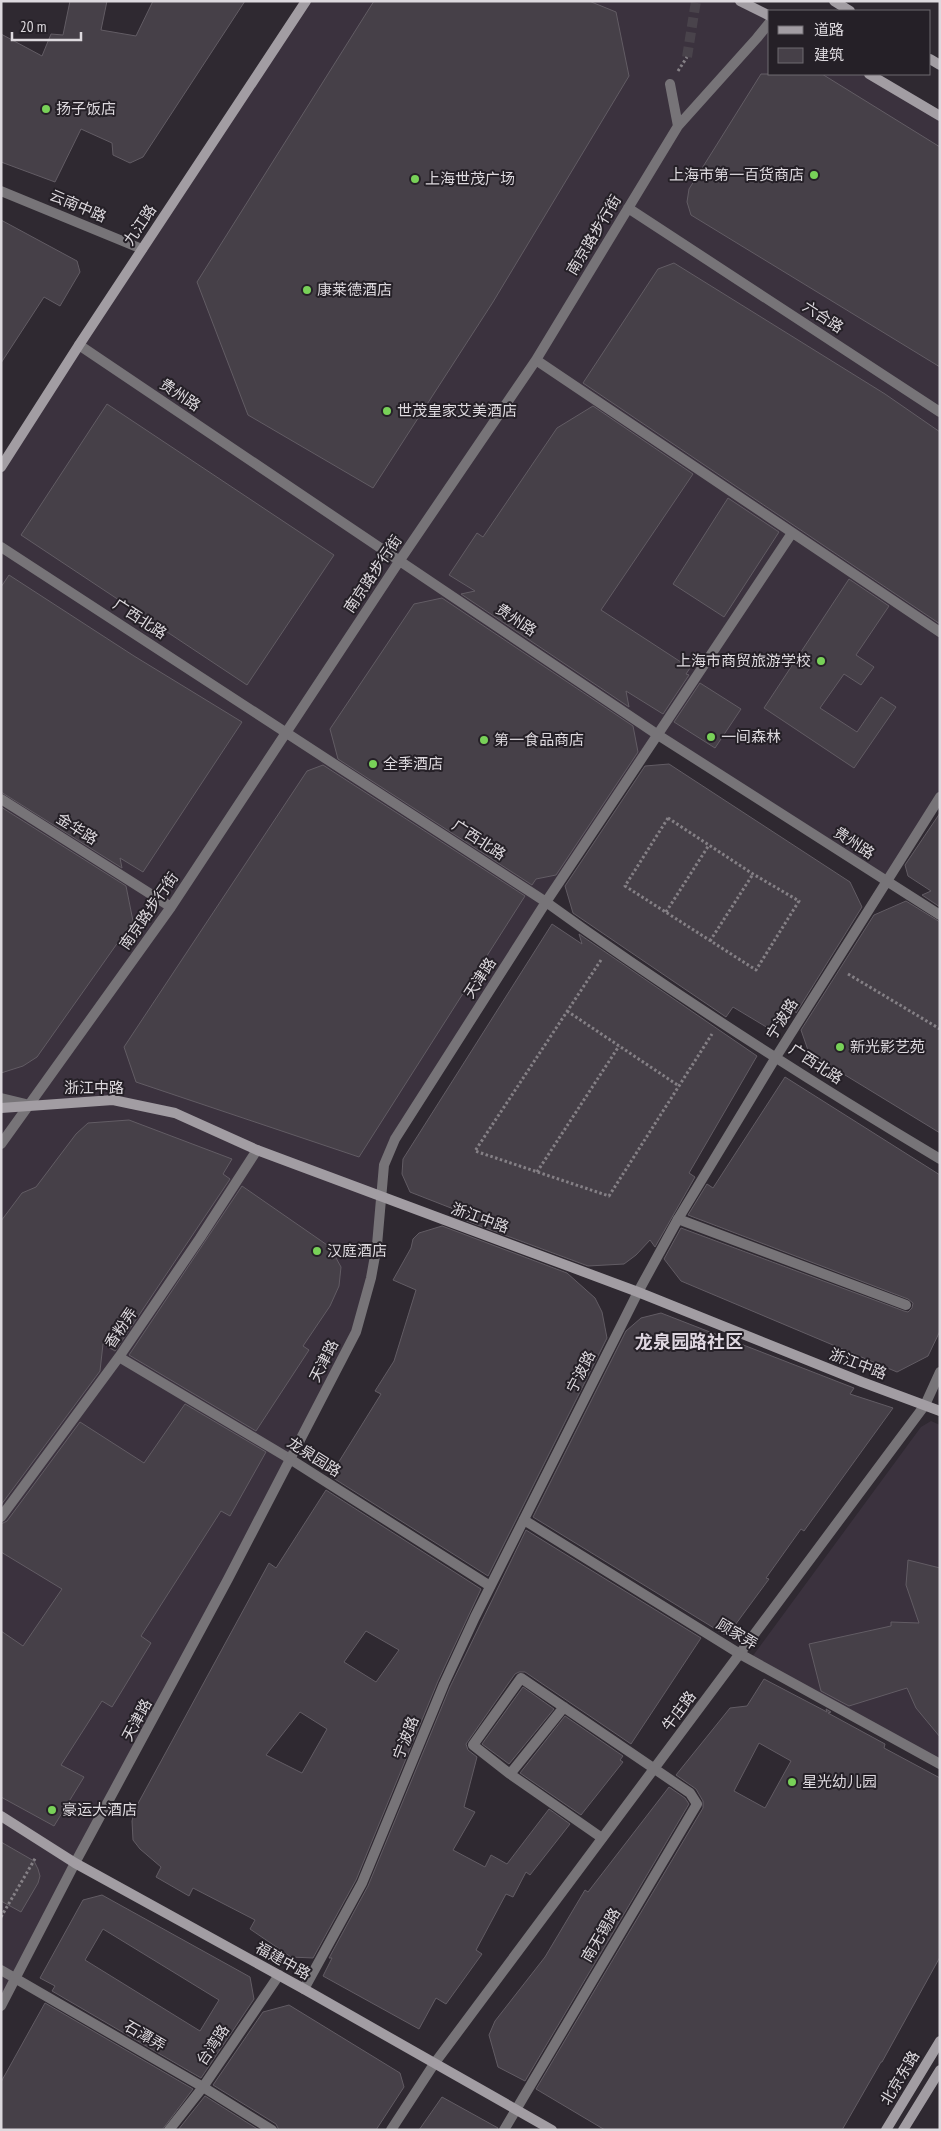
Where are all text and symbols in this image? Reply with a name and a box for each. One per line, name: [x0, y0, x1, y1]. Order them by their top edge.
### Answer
scale bar: [12, 10, 81, 42]
legend: [768, 10, 931, 75]
text: 20 m: [20, 17, 46, 36]
text: 道路: [814, 20, 844, 39]
text: 建筑: [814, 45, 844, 64]
place label: 扬子饭店: [56, 99, 116, 118]
marker: 扬子饭店: [40, 103, 52, 115]
place label: 上海市第一百货商店: [669, 165, 804, 184]
place label: 上海世茂广场: [425, 169, 515, 188]
marker: 上海市第一百货商店: [808, 169, 820, 181]
marker: 上海世茂广场: [409, 173, 421, 185]
street label: 云南中路: [47, 185, 110, 226]
street label: 南京路步行街: [562, 191, 625, 278]
street label: 九江路: [119, 201, 160, 249]
place label: 康莱德酒店: [317, 280, 392, 299]
marker: 康莱德酒店: [301, 284, 313, 296]
street label: 六合路: [799, 296, 847, 337]
street label: 贵州路: [156, 374, 204, 415]
place label: 世茂皇家艾美酒店: [397, 401, 517, 420]
marker: 世茂皇家艾美酒店: [381, 405, 393, 417]
street label: 南京路步行街: [340, 531, 406, 616]
street label: 广西北路: [110, 594, 171, 643]
street label: 贵州路: [492, 599, 540, 640]
place label: 上海市商贸旅游学校: [676, 651, 811, 670]
marker: 上海市商贸旅游学校: [815, 655, 827, 667]
place label: 一间森林: [721, 727, 781, 746]
place label: 第一食品商店: [494, 730, 584, 749]
marker: 一间森林: [705, 731, 717, 743]
marker: 第一食品商店: [478, 734, 490, 746]
place label: 全季酒店: [383, 754, 443, 773]
marker: 全季酒店: [367, 758, 379, 770]
street label: 金华路: [53, 809, 101, 849]
street label: 广西北路: [449, 815, 510, 864]
street label: 贵州路: [830, 822, 878, 863]
street label: 南京路步行街: [115, 868, 182, 953]
street label: 天津路: [459, 954, 500, 1002]
street label: 宁波路: [762, 995, 802, 1043]
place label: 新光影艺苑: [850, 1037, 925, 1056]
street label: 广西北路: [786, 1039, 847, 1088]
marker: 新光影艺苑: [834, 1041, 846, 1053]
street label: 浙江中路: [64, 1078, 124, 1097]
street label: 浙江中路: [449, 1198, 512, 1237]
place label: 汉庭酒店: [327, 1241, 387, 1260]
marker: 汉庭酒店: [311, 1245, 323, 1257]
street label: 香粉弄: [100, 1304, 141, 1352]
district label: 龙泉园路社区: [635, 1330, 743, 1353]
street label: 天津路: [305, 1336, 342, 1385]
street label: 浙江中路: [827, 1344, 890, 1383]
street label: 宁波路: [562, 1347, 599, 1396]
street label: 龙泉园路: [284, 1433, 345, 1481]
street label: 顾家弄: [713, 1614, 761, 1653]
street label: 牛庄路: [657, 1687, 700, 1734]
street label: 天津路: [118, 1695, 156, 1744]
street label: 宁波路: [389, 1713, 422, 1762]
place label: 星光幼儿园: [802, 1772, 877, 1791]
marker: 星光幼儿园: [786, 1776, 798, 1788]
place label: 豪运大酒店: [62, 1800, 137, 1819]
marker: 豪运大酒店: [46, 1804, 58, 1816]
street label: 南无锡路: [577, 1904, 624, 1965]
street label: 福建中路: [252, 1938, 314, 1983]
street label: 石潭弄: [121, 2016, 169, 2055]
street label: 台湾路: [192, 2021, 233, 2069]
street label: 北京东路: [876, 2047, 923, 2108]

